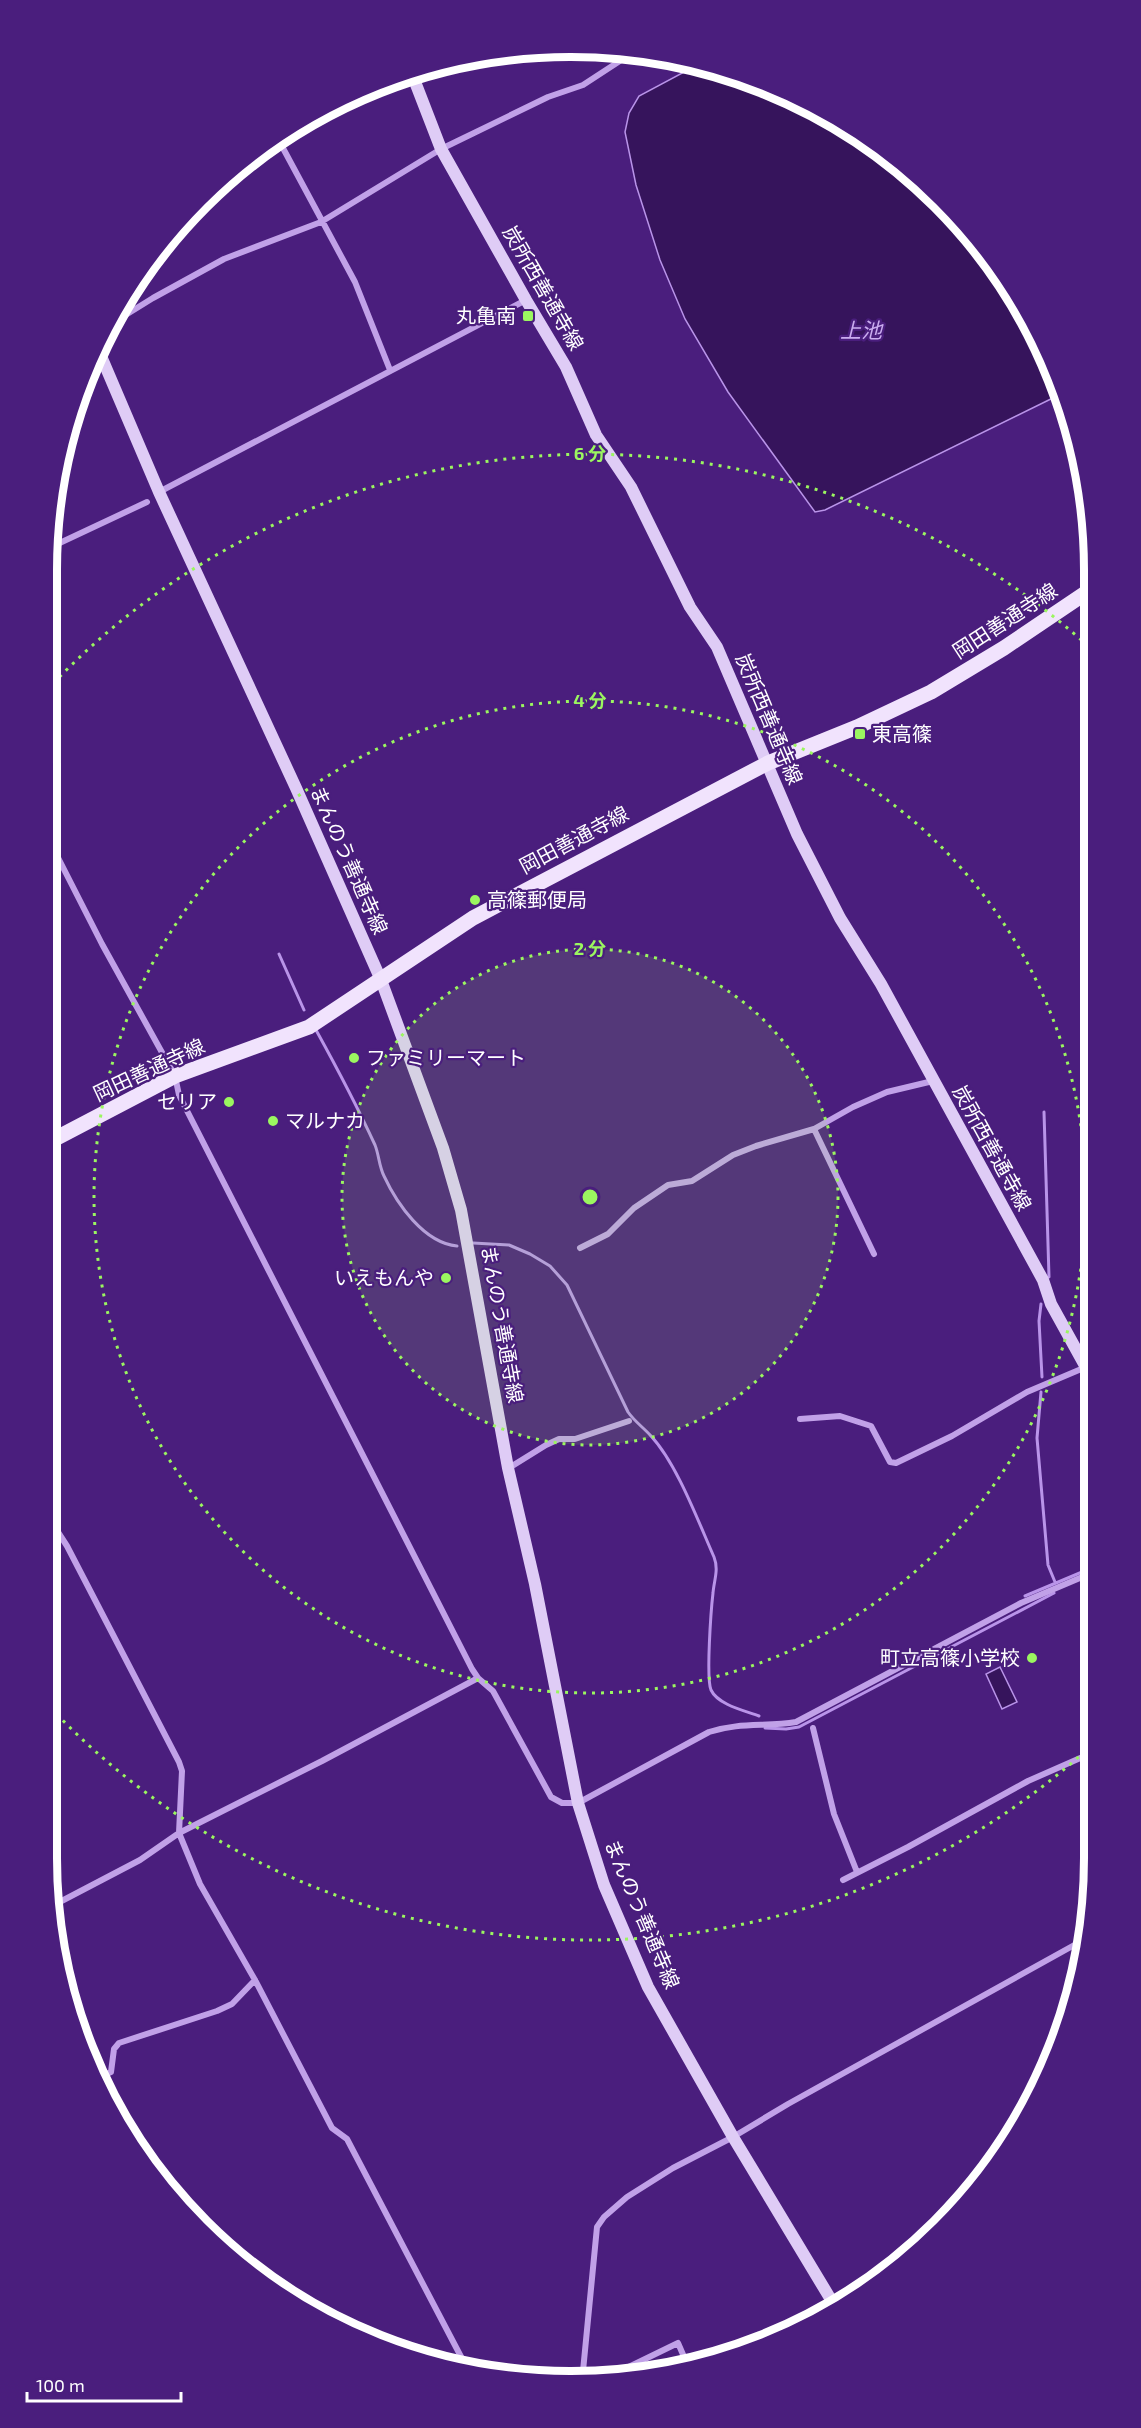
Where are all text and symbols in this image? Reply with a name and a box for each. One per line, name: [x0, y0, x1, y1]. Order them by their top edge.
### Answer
street label: 炭所西善通寺線: [498, 221, 589, 354]
place label: 丸亀南: [456, 303, 516, 327]
marker: 丸亀南: [521, 309, 535, 323]
water label: 上池: [840, 317, 884, 342]
text: 6 分: [574, 442, 606, 464]
street label: 岡田善通寺線: [948, 577, 1061, 663]
street label: 炭所西善通寺線: [732, 649, 808, 788]
text: 4 分: [573, 689, 607, 711]
place label: 東高篠: [872, 721, 932, 745]
marker: 東高篠: [853, 727, 867, 741]
street label: まんのう善通寺線: [306, 782, 393, 938]
street label: 岡田善通寺線: [515, 800, 632, 878]
place label: 高篠郵便局: [487, 887, 587, 911]
marker: 高篠郵便局: [468, 893, 482, 907]
text: 2 分: [574, 937, 606, 959]
street label: 岡田善通寺線: [89, 1033, 208, 1105]
place label: ファミリーマート: [366, 1045, 526, 1069]
marker: ファミリーマート: [347, 1051, 361, 1065]
street label: 炭所西善通寺線: [948, 1080, 1037, 1215]
place label: セリア: [157, 1089, 217, 1113]
marker: セリア: [222, 1095, 236, 1109]
place label: マルナカ: [285, 1108, 365, 1132]
marker: マルナカ: [266, 1114, 280, 1128]
centre of rings: [580, 1187, 600, 1207]
street label: まんのう善通寺線: [477, 1243, 529, 1405]
place label: いえもんや: [334, 1265, 434, 1289]
marker: いえもんや: [439, 1271, 453, 1285]
place label: 町立高篠小学校: [880, 1645, 1020, 1669]
marker: 町立高篠小学校: [1025, 1651, 1039, 1665]
street label: まんのう善通寺線: [601, 1835, 685, 1992]
scale bar: [27, 2365, 182, 2403]
text: 100 m: [36, 2374, 85, 2396]

